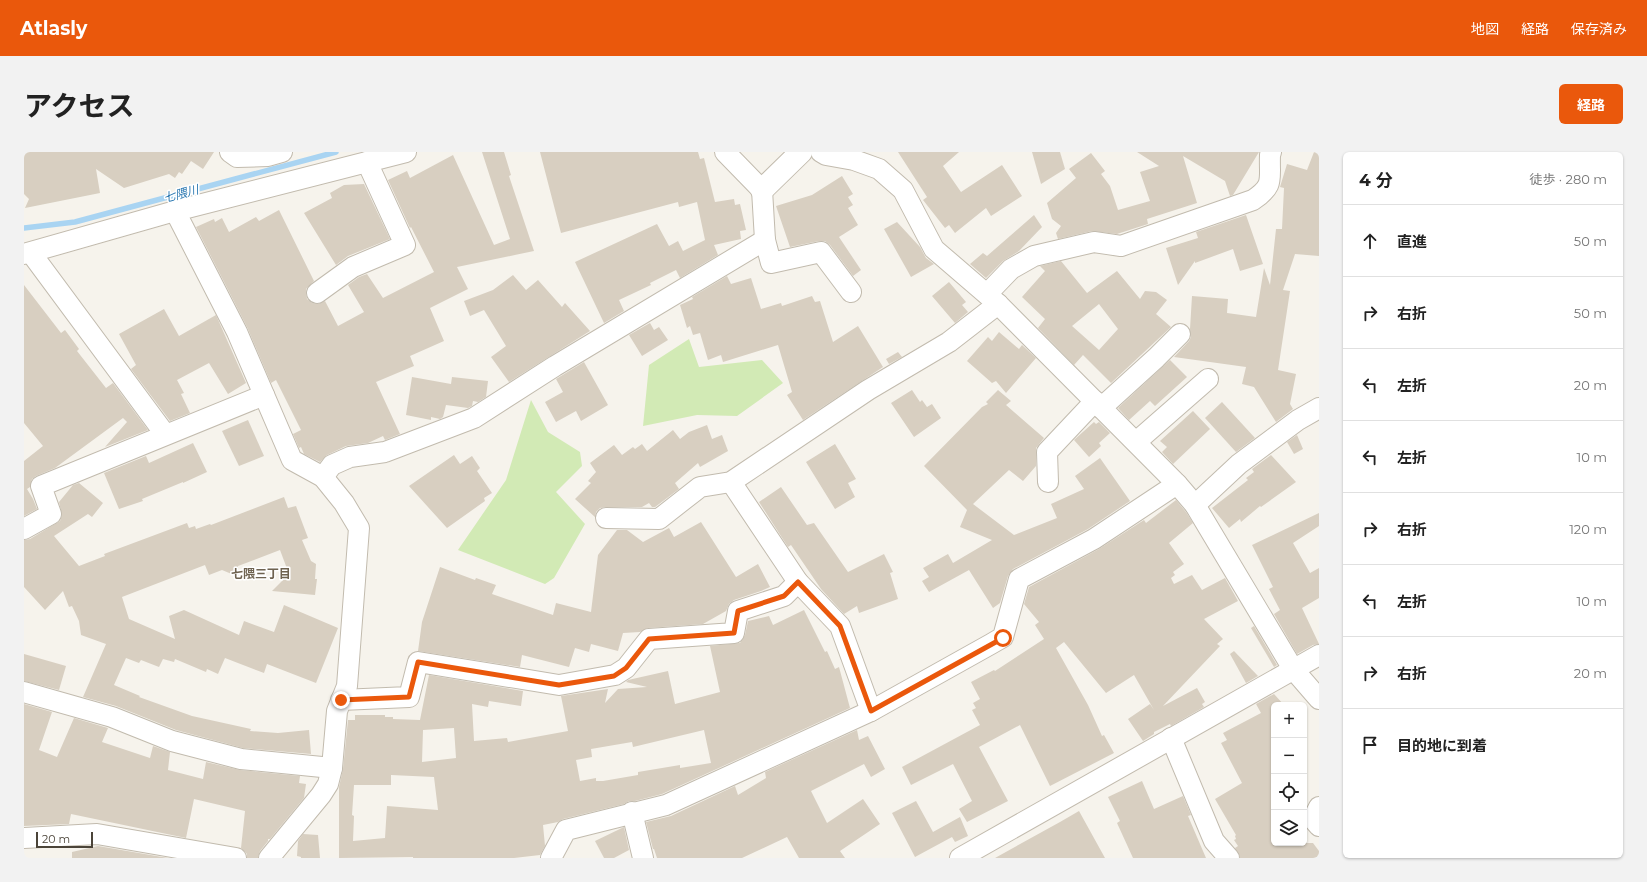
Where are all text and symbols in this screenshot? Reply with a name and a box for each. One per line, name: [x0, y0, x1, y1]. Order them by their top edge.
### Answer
text: Atlasly: [20, 17, 87, 40]
text: 地図: [1471, 20, 1499, 38]
text: 経路: [1521, 20, 1549, 38]
text: 保存済み: [1571, 20, 1627, 38]
button: 経路: [1559, 84, 1623, 124]
text: アクセス: [24, 89, 135, 123]
text: 4 分: [1359, 170, 1393, 190]
text: 徒歩 · 280 m: [1529, 171, 1607, 187]
water label: 七隈川: [162, 181, 202, 205]
icon: ahead: [1359, 230, 1381, 252]
text: 直進: [1397, 232, 1427, 251]
text: 50 m: [1574, 233, 1607, 249]
icon: right: [1359, 302, 1381, 324]
text: 右折: [1397, 304, 1427, 323]
text: 50 m: [1574, 305, 1607, 321]
icon: left: [1359, 374, 1381, 396]
text: 左折: [1397, 376, 1427, 395]
text: 20 m: [1574, 377, 1607, 393]
icon: left: [1359, 446, 1381, 468]
text: 左折: [1397, 448, 1427, 467]
text: 10 m: [1577, 449, 1607, 465]
icon: right: [1359, 518, 1381, 540]
text: 右折: [1397, 520, 1427, 539]
text: 120 m: [1569, 521, 1607, 537]
district label: 七隈三丁目: [231, 566, 291, 581]
icon: left: [1359, 590, 1381, 612]
text: 左折: [1397, 592, 1427, 611]
text: 10 m: [1577, 593, 1607, 609]
route start: [994, 629, 1012, 647]
icon: right: [1359, 662, 1381, 684]
text: 右折: [1397, 664, 1427, 683]
text: 20 m: [1574, 665, 1607, 681]
route end: [332, 691, 350, 709]
map controls: [1271, 702, 1307, 846]
button: +: [1271, 702, 1307, 738]
icon: arrive: [1359, 734, 1381, 756]
text: 目的地に到着: [1397, 736, 1487, 755]
button: −: [1271, 738, 1307, 774]
button: locate: [1271, 774, 1307, 810]
button: layers: [1271, 810, 1307, 846]
scale bar: [36, 830, 93, 849]
text: 20 m: [42, 832, 70, 846]

